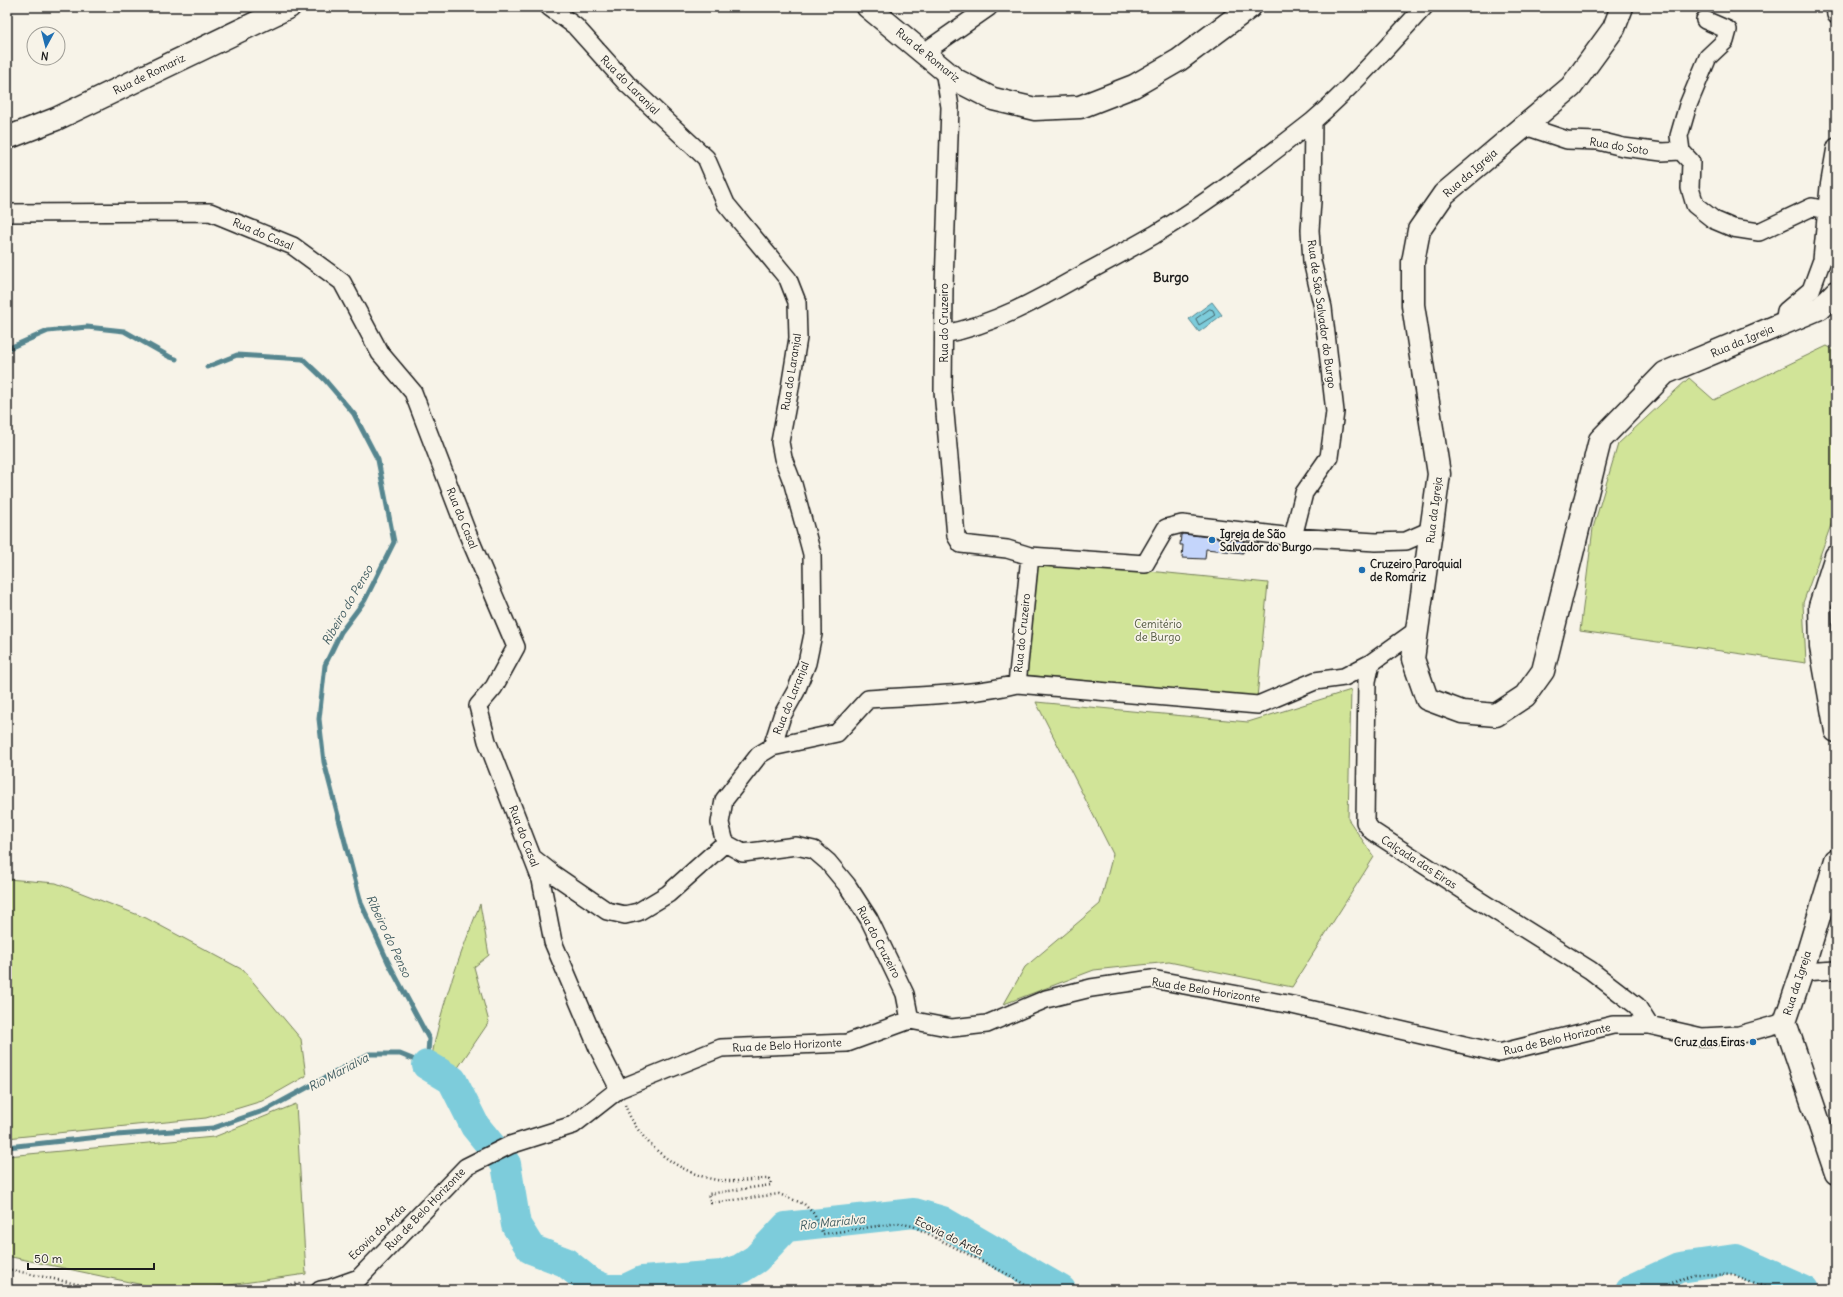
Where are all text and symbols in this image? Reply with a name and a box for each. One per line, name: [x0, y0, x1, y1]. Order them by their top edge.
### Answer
street label: Rua de Romariz: [893, 25, 963, 85]
north arrow: [26, 26, 66, 66]
text: N: [40, 49, 49, 63]
street label: Rua de Romariz: [111, 51, 187, 97]
street label: Rua do Laranjal: [598, 53, 662, 117]
street label: Rua do Soto: [1588, 134, 1650, 158]
street label: Rua da Igreja: [1440, 146, 1500, 200]
street label: Rua do Casal: [230, 215, 296, 253]
street label: Rua de São Salvador do Burgo: [1305, 239, 1339, 389]
district label: Burgo: [1153, 269, 1189, 286]
street label: Rua do Cruzeiro: [937, 283, 951, 363]
street label: Rua da Igreja: [1708, 321, 1776, 361]
street label: Rua do Laranjal: [778, 332, 804, 412]
street label: Rua da Igreja: [1423, 476, 1445, 544]
street label: Rua do Casal: [443, 485, 481, 551]
place label: Igreja de São Salvador do Burgo: [1220, 527, 1312, 555]
marker: Igreja de São Salvador do Burgo: [1207, 535, 1217, 545]
place label: Cruzeiro Paroquial de Romariz: [1370, 557, 1462, 584]
water label: Ribeiro do Penso: [318, 561, 377, 648]
marker: Cruzeiro Paroquial de Romariz: [1357, 565, 1367, 575]
street label: Rua do Cruzeiro: [1011, 593, 1033, 673]
park label: Cemitério de Burgo: [1134, 617, 1182, 644]
street label: Rua do Laranjal: [770, 659, 812, 737]
street label: Rua do Casal: [506, 803, 542, 869]
street label: Calçada das Eiras: [1378, 832, 1460, 892]
water label: Ribeiro do Penso: [363, 892, 415, 981]
street label: Rua do Cruzeiro: [854, 904, 904, 980]
street label: Rua da Igreja: [1780, 949, 1814, 1017]
street label: Rua de Belo Horizonte: [1151, 975, 1261, 1006]
street label: Rua de Belo Horizonte: [1502, 1020, 1612, 1058]
street label: Rua de Belo Horizonte: [732, 1035, 842, 1055]
place label: Cruz das Eiras: [1674, 1035, 1745, 1049]
marker: Cruz das Eiras: [1748, 1037, 1758, 1047]
water label: Rio Marialva: [305, 1049, 372, 1094]
street label: Rua de Belo Horizonte: [382, 1165, 468, 1253]
street label: Ecovia do Arda: [345, 1201, 409, 1263]
water label: Rio Marialva: [798, 1211, 867, 1233]
street label: Ecovia do Arda: [913, 1213, 985, 1259]
scale bar: [28, 1245, 154, 1271]
text: 50 m: [34, 1251, 63, 1266]

